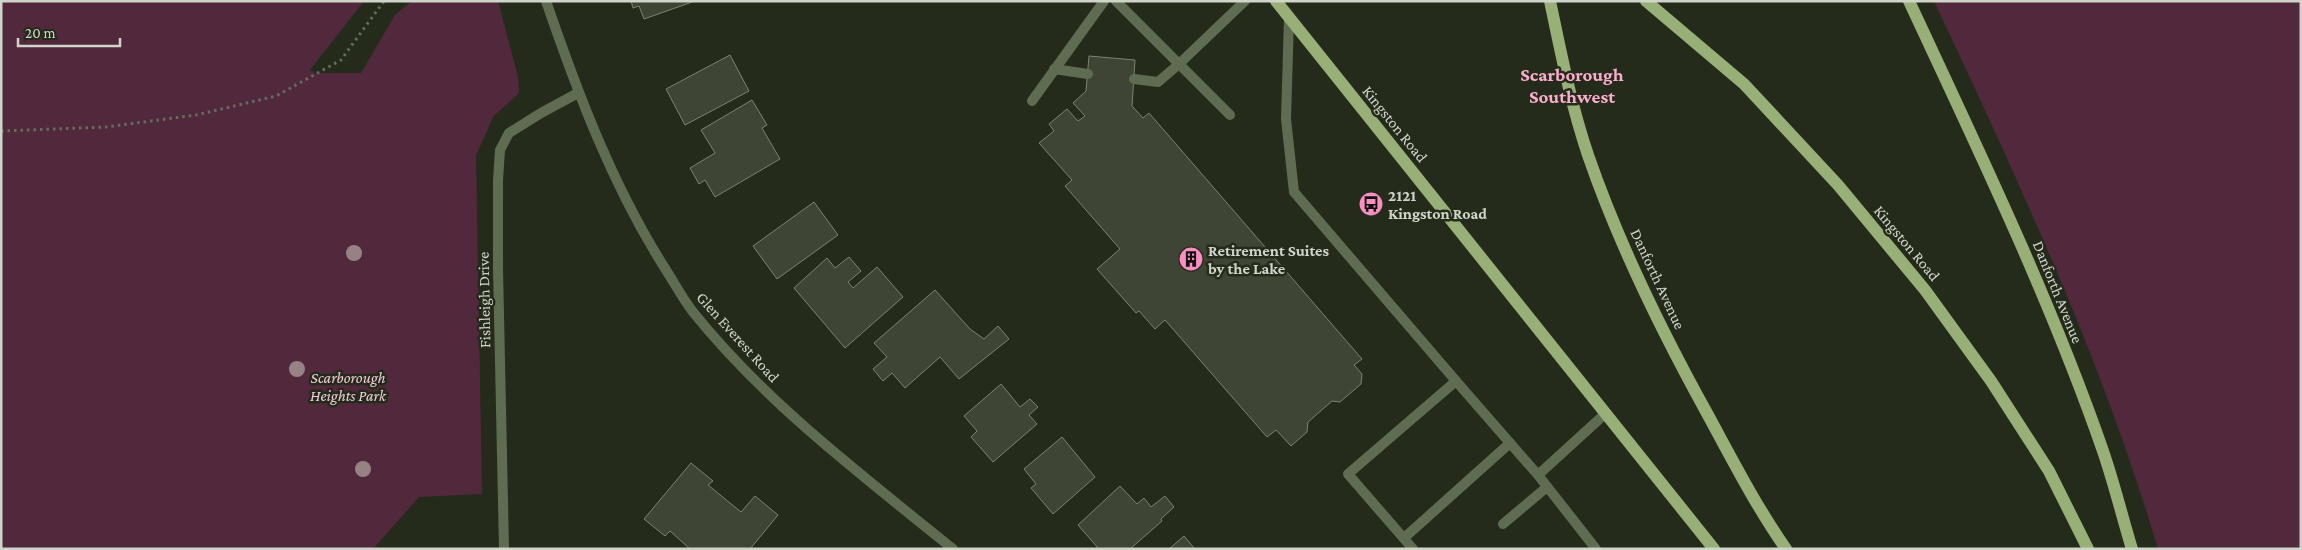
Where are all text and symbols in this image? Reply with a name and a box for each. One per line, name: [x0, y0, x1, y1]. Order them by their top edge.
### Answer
scale bar: [18, 15, 120, 47]
text: 20 m: [25, 25, 56, 41]
district label: Scarborough Southwest: [1520, 64, 1624, 107]
street label: Kingston Road: [1358, 82, 1431, 167]
place label: 2121 Kingston Road: [1388, 187, 1487, 222]
bus stop icon: 2121 Kingston Road: [1358, 191, 1384, 217]
street label: Kingston Road: [1870, 202, 1944, 285]
street label: Danforth Avenue: [1627, 226, 1689, 332]
street label: Danforth Avenue: [2030, 238, 2086, 346]
place label: Retirement Suites by the Lake: [1207, 242, 1330, 277]
building icon: Retirement Suites by the Lake: [1178, 246, 1204, 272]
street label: Fishleigh Drive: [475, 252, 494, 348]
street label: Glen Everest Road: [693, 289, 783, 386]
park label: Scarborough Heights Park: [310, 369, 387, 405]

